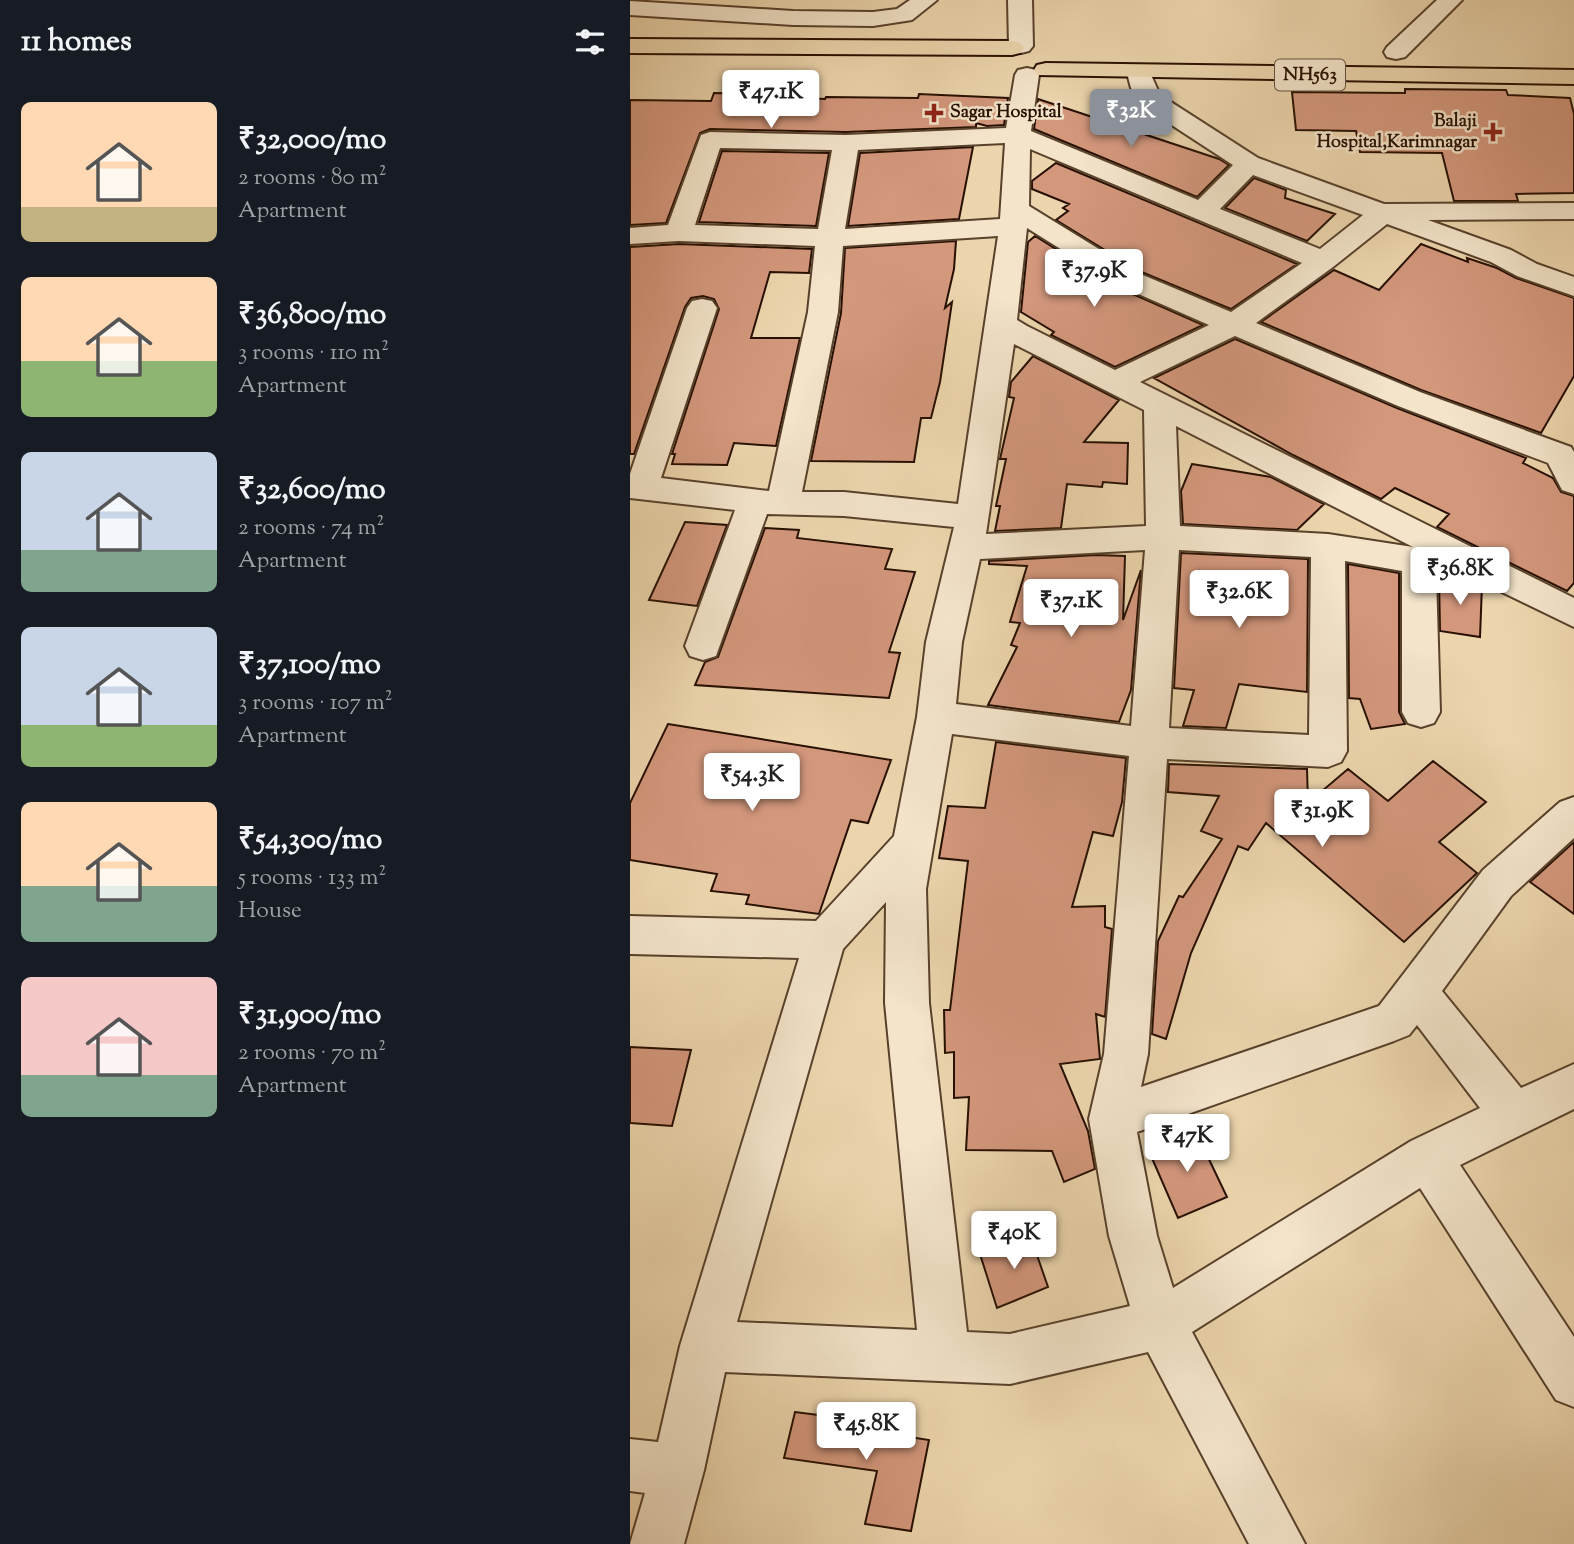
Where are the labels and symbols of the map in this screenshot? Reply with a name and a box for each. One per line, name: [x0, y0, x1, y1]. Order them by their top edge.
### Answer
road number: NH563: [1275, 60, 1345, 90]
pin: ₹47.1K: [714, 71, 828, 130]
pin: ₹32K: [1090, 90, 1172, 149]
place label: Sagar Hospital: [950, 100, 1063, 126]
marker: Sagar Hospital: [924, 103, 944, 123]
place label: Balaji Hospital,Karimnagar: [1317, 109, 1478, 156]
marker: Balaji Hospital,Karimnagar: [1483, 122, 1503, 142]
pin: ₹37.9K: [1037, 250, 1151, 309]
pin: ₹36.8K: [1403, 548, 1517, 607]
pin: ₹32.6K: [1182, 570, 1296, 630]
pin: ₹37.1K: [1014, 580, 1128, 639]
pin: ₹54.3K: [695, 754, 809, 813]
pin: ₹31.9K: [1265, 790, 1379, 849]
pin: ₹47K: [1146, 1114, 1228, 1174]
pin: ₹40K: [973, 1212, 1055, 1271]
pin: ₹45.8K: [809, 1402, 923, 1462]

